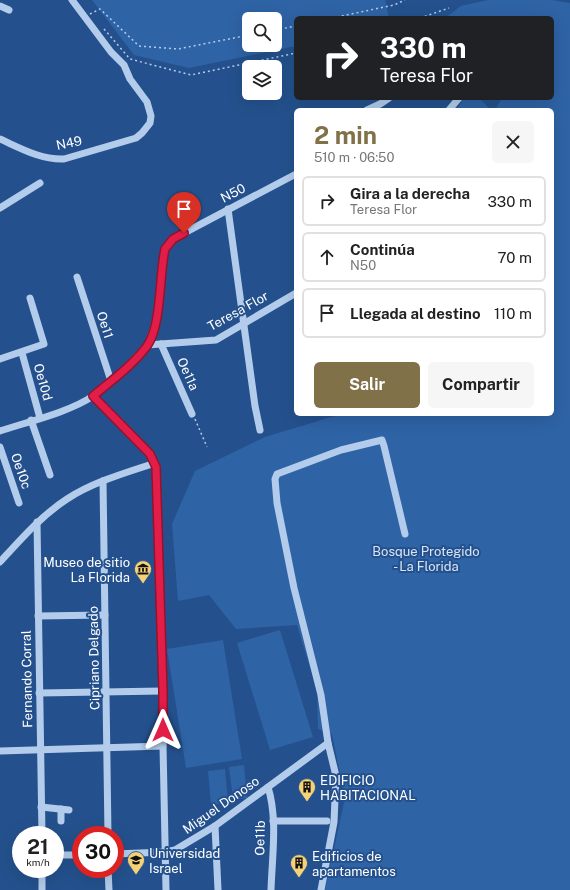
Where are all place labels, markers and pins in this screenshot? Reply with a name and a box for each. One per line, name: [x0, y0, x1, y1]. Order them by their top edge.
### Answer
pin: [167, 192, 201, 233]
place label: Museo de sitio La Florida: [43, 555, 130, 585]
museum icon: Museo de sitio La Florida: [133, 559, 153, 584]
place label: EDIFICIO HABITACIONAL: [320, 773, 416, 803]
building icon: EDIFICIO HABITACIONAL: [297, 777, 317, 802]
place label: Universidad Israel: [149, 846, 220, 876]
place label: Edificios de apartamentos: [312, 849, 396, 879]
school or university icon: Universidad Israel: [126, 850, 146, 875]
building icon: Edificios de apartamentos: [289, 853, 309, 878]

